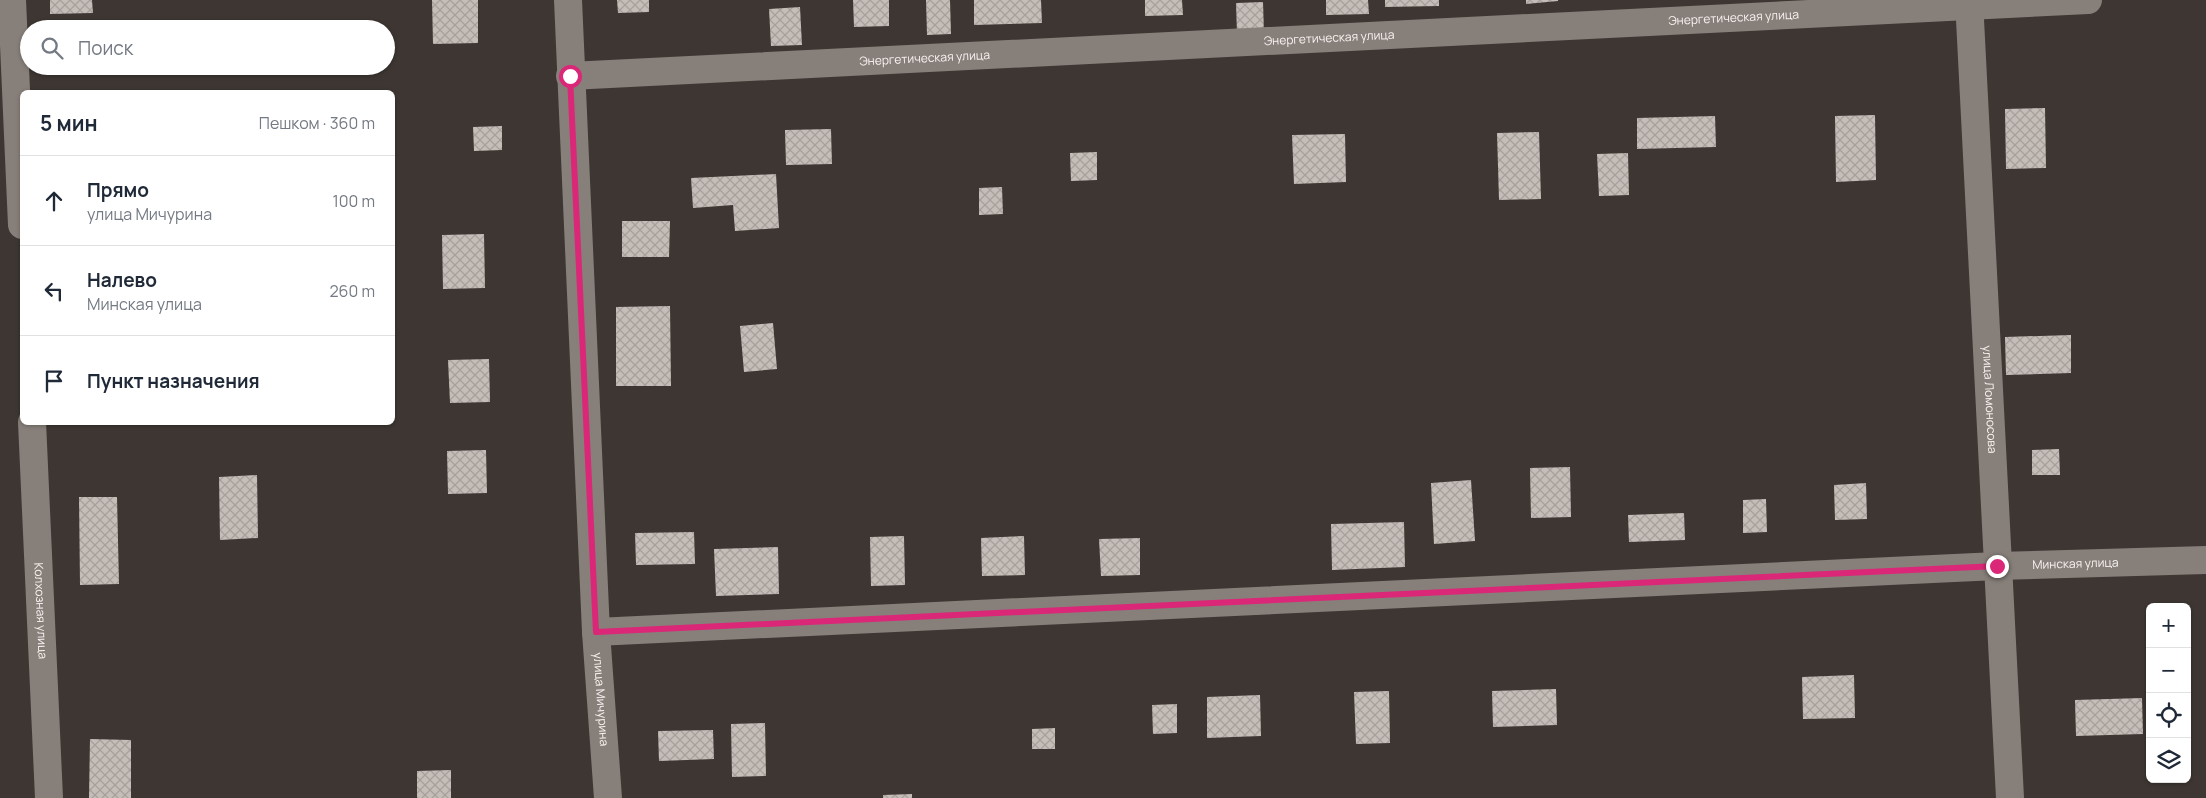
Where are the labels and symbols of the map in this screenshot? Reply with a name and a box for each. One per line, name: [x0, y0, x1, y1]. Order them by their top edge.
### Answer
street label: Энергетическая улица: [1668, 5, 1799, 29]
street label: Энергетическая улица: [1263, 26, 1395, 49]
street label: Энергетическая улица: [859, 46, 990, 70]
route start: [559, 65, 582, 88]
street label: улица Ломоносова: [1979, 345, 2001, 454]
street label: Минская улица: [2032, 554, 2119, 573]
route end: [1986, 555, 2009, 578]
street label: Колхозная улица: [30, 562, 52, 659]
street label: улица Мичурина: [589, 652, 613, 747]

